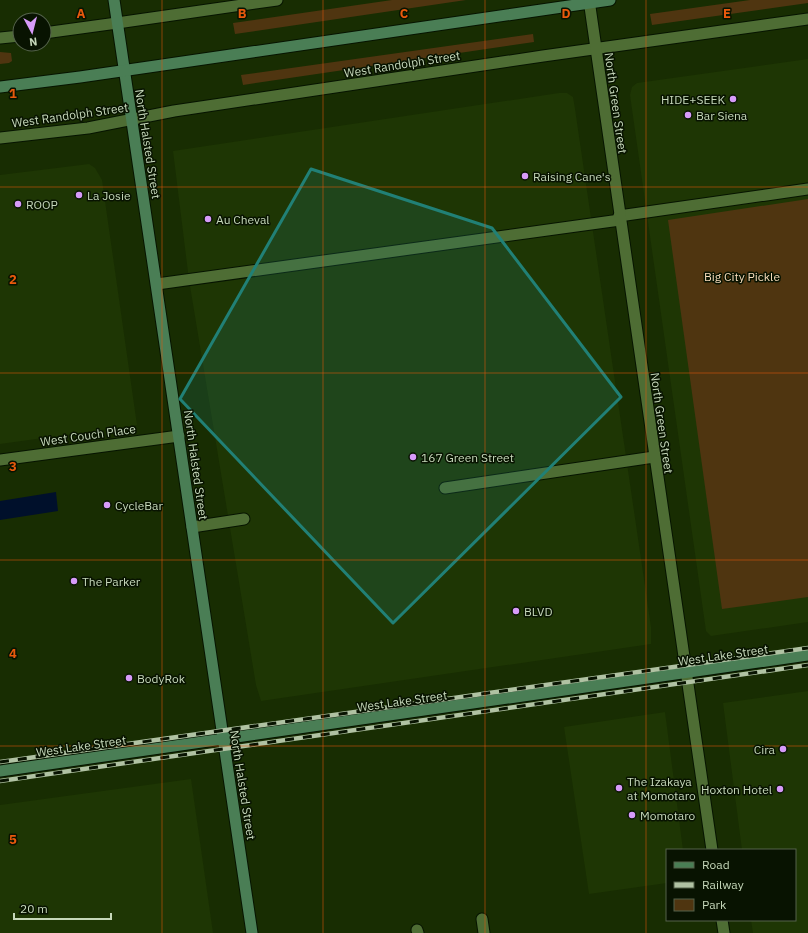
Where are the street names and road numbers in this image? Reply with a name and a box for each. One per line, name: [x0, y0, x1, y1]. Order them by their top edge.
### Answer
street label: West Randolph Street: [343, 47, 461, 81]
street label: North Green Street: [601, 51, 631, 155]
street label: North Halsted Street: [132, 88, 164, 200]
street label: West Randolph Street: [11, 99, 129, 131]
street label: North Green Street: [647, 371, 677, 475]
street label: North Halsted Street: [181, 409, 211, 521]
street label: West Couch Place: [39, 421, 137, 449]
street label: West Lake Street: [677, 641, 769, 669]
street label: West Lake Street: [356, 687, 448, 715]
street label: North Halsted Street: [227, 729, 259, 841]
street label: West Lake Street: [35, 732, 127, 760]

